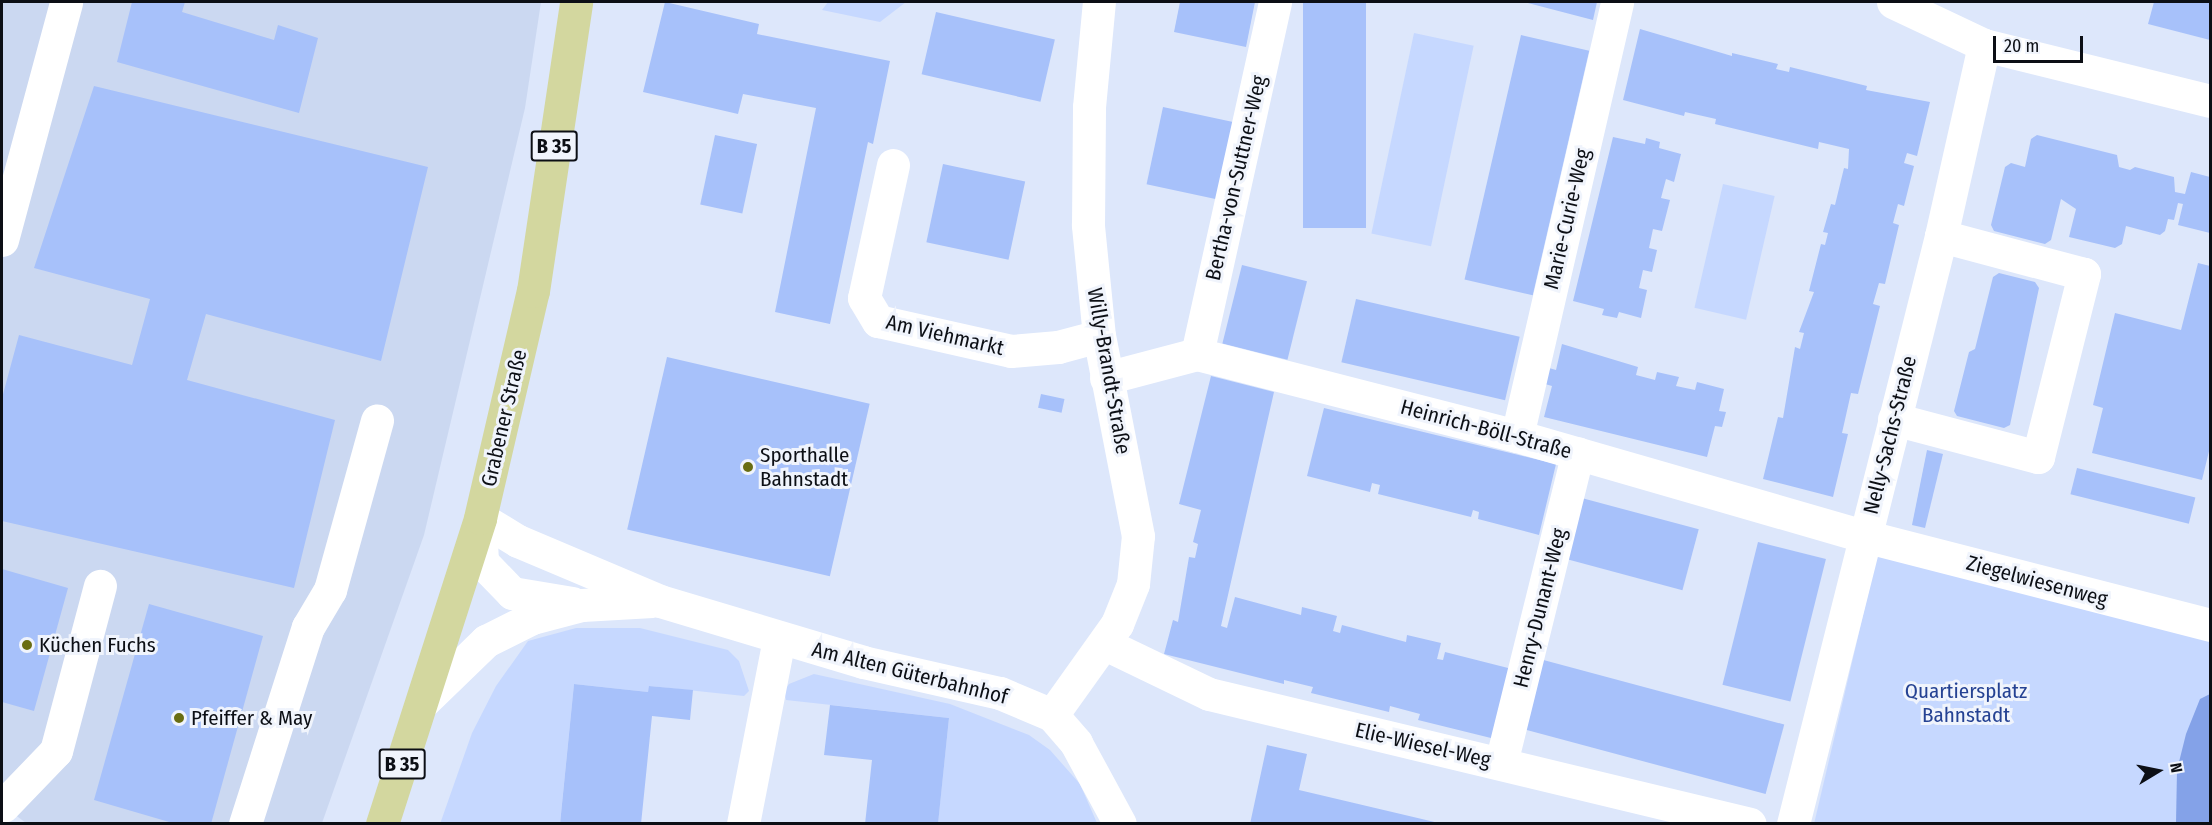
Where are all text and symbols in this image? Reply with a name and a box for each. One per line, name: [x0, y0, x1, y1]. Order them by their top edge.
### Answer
scale bar: [1996, 24, 2086, 62]
text: 20 m: [2004, 35, 2039, 57]
street label: Bertha-von-Suttner-Weg: [1200, 73, 1272, 283]
road number: B 35: [530, 129, 578, 163]
street label: Marie-Curie-Weg: [1539, 146, 1595, 292]
street label: Willy-Brandt-Straße: [1082, 286, 1136, 456]
street label: Am Viehmarkt: [884, 309, 1006, 361]
street label: Grabener Straße: [476, 347, 532, 489]
street label: Nelly-Sachs-Straße: [1858, 353, 1922, 517]
street label: Heinrich-Böll-Straße: [1398, 394, 1574, 464]
place label: Sporthalle Bahnstadt: [760, 442, 849, 492]
marker: Sporthalle Bahnstadt: [741, 460, 755, 474]
street label: Henry-Dunant-Weg: [1508, 526, 1572, 690]
street label: Ziegelwiesenweg: [1964, 550, 2110, 612]
place label: Küchen Fuchs: [39, 632, 156, 658]
street label: Am Alten Güterbahnhof: [810, 636, 1010, 710]
marker: Küchen Fuchs: [20, 638, 34, 652]
park label: Quartiersplatz Bahnstadt: [1905, 678, 2027, 728]
place label: Pfeiffer & May: [191, 705, 312, 731]
marker: Pfeiffer & May: [172, 711, 186, 725]
street label: Elie-Wiesel-Weg: [1353, 717, 1493, 773]
north arrow: [2128, 741, 2188, 801]
road number: B 35: [378, 747, 426, 781]
text: N: [2166, 761, 2186, 774]

